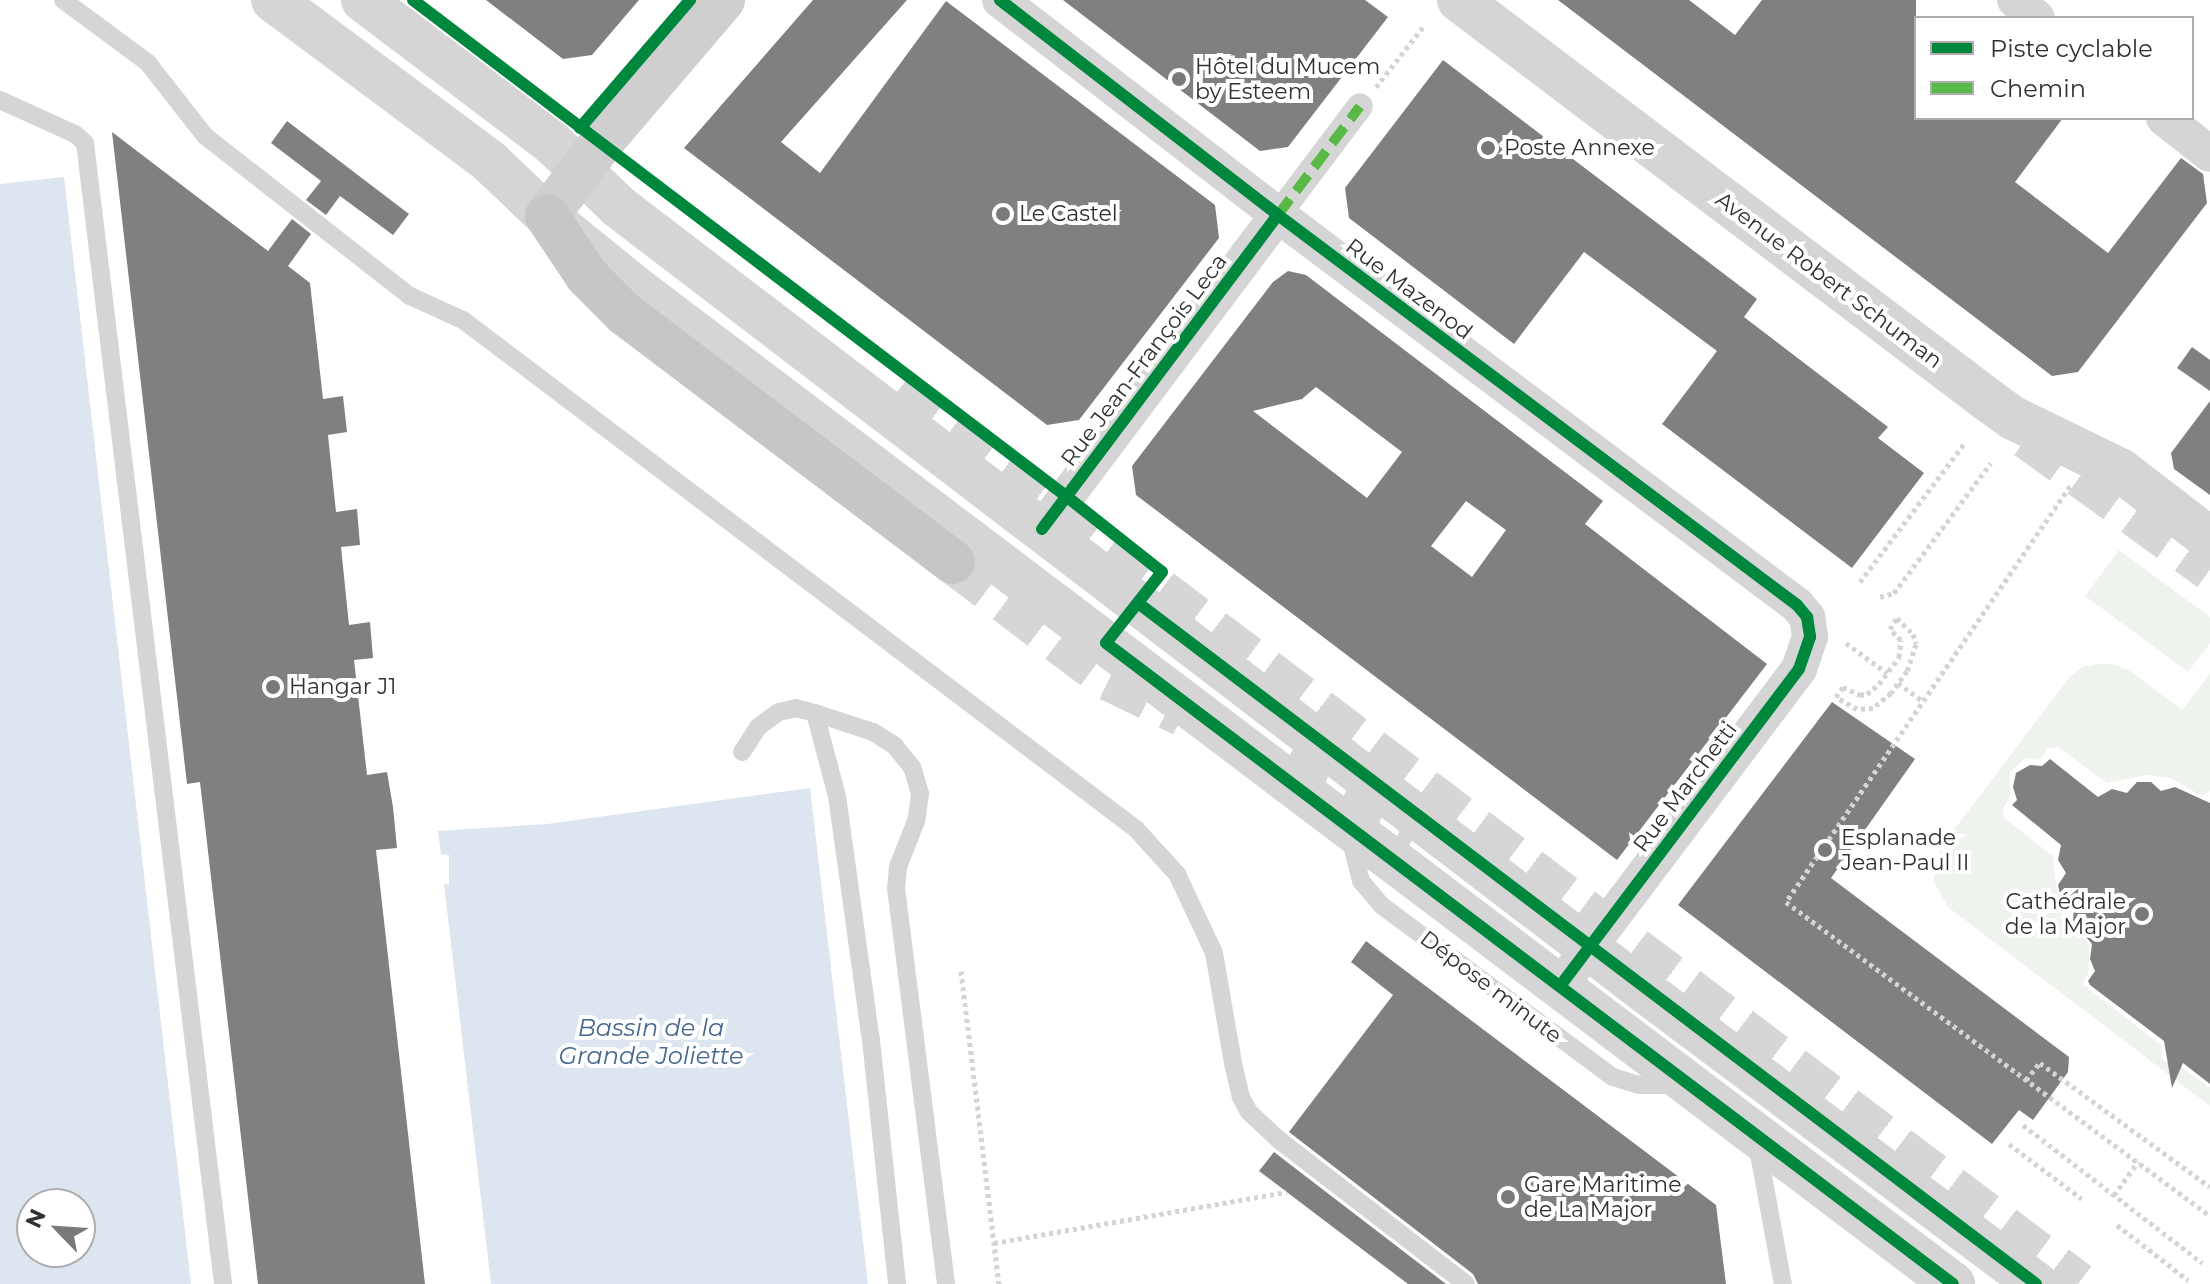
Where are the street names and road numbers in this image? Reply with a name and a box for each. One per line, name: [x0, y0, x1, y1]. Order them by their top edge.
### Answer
street label: Avenue Robert Schuman: [1710, 186, 1948, 374]
street label: Rue Mazenod: [1340, 233, 1478, 345]
street label: Rue Jean-François Leca: [1055, 249, 1233, 471]
street label: Rue Marchetti: [1627, 717, 1743, 857]
street label: Dépose minute: [1415, 925, 1567, 1049]

